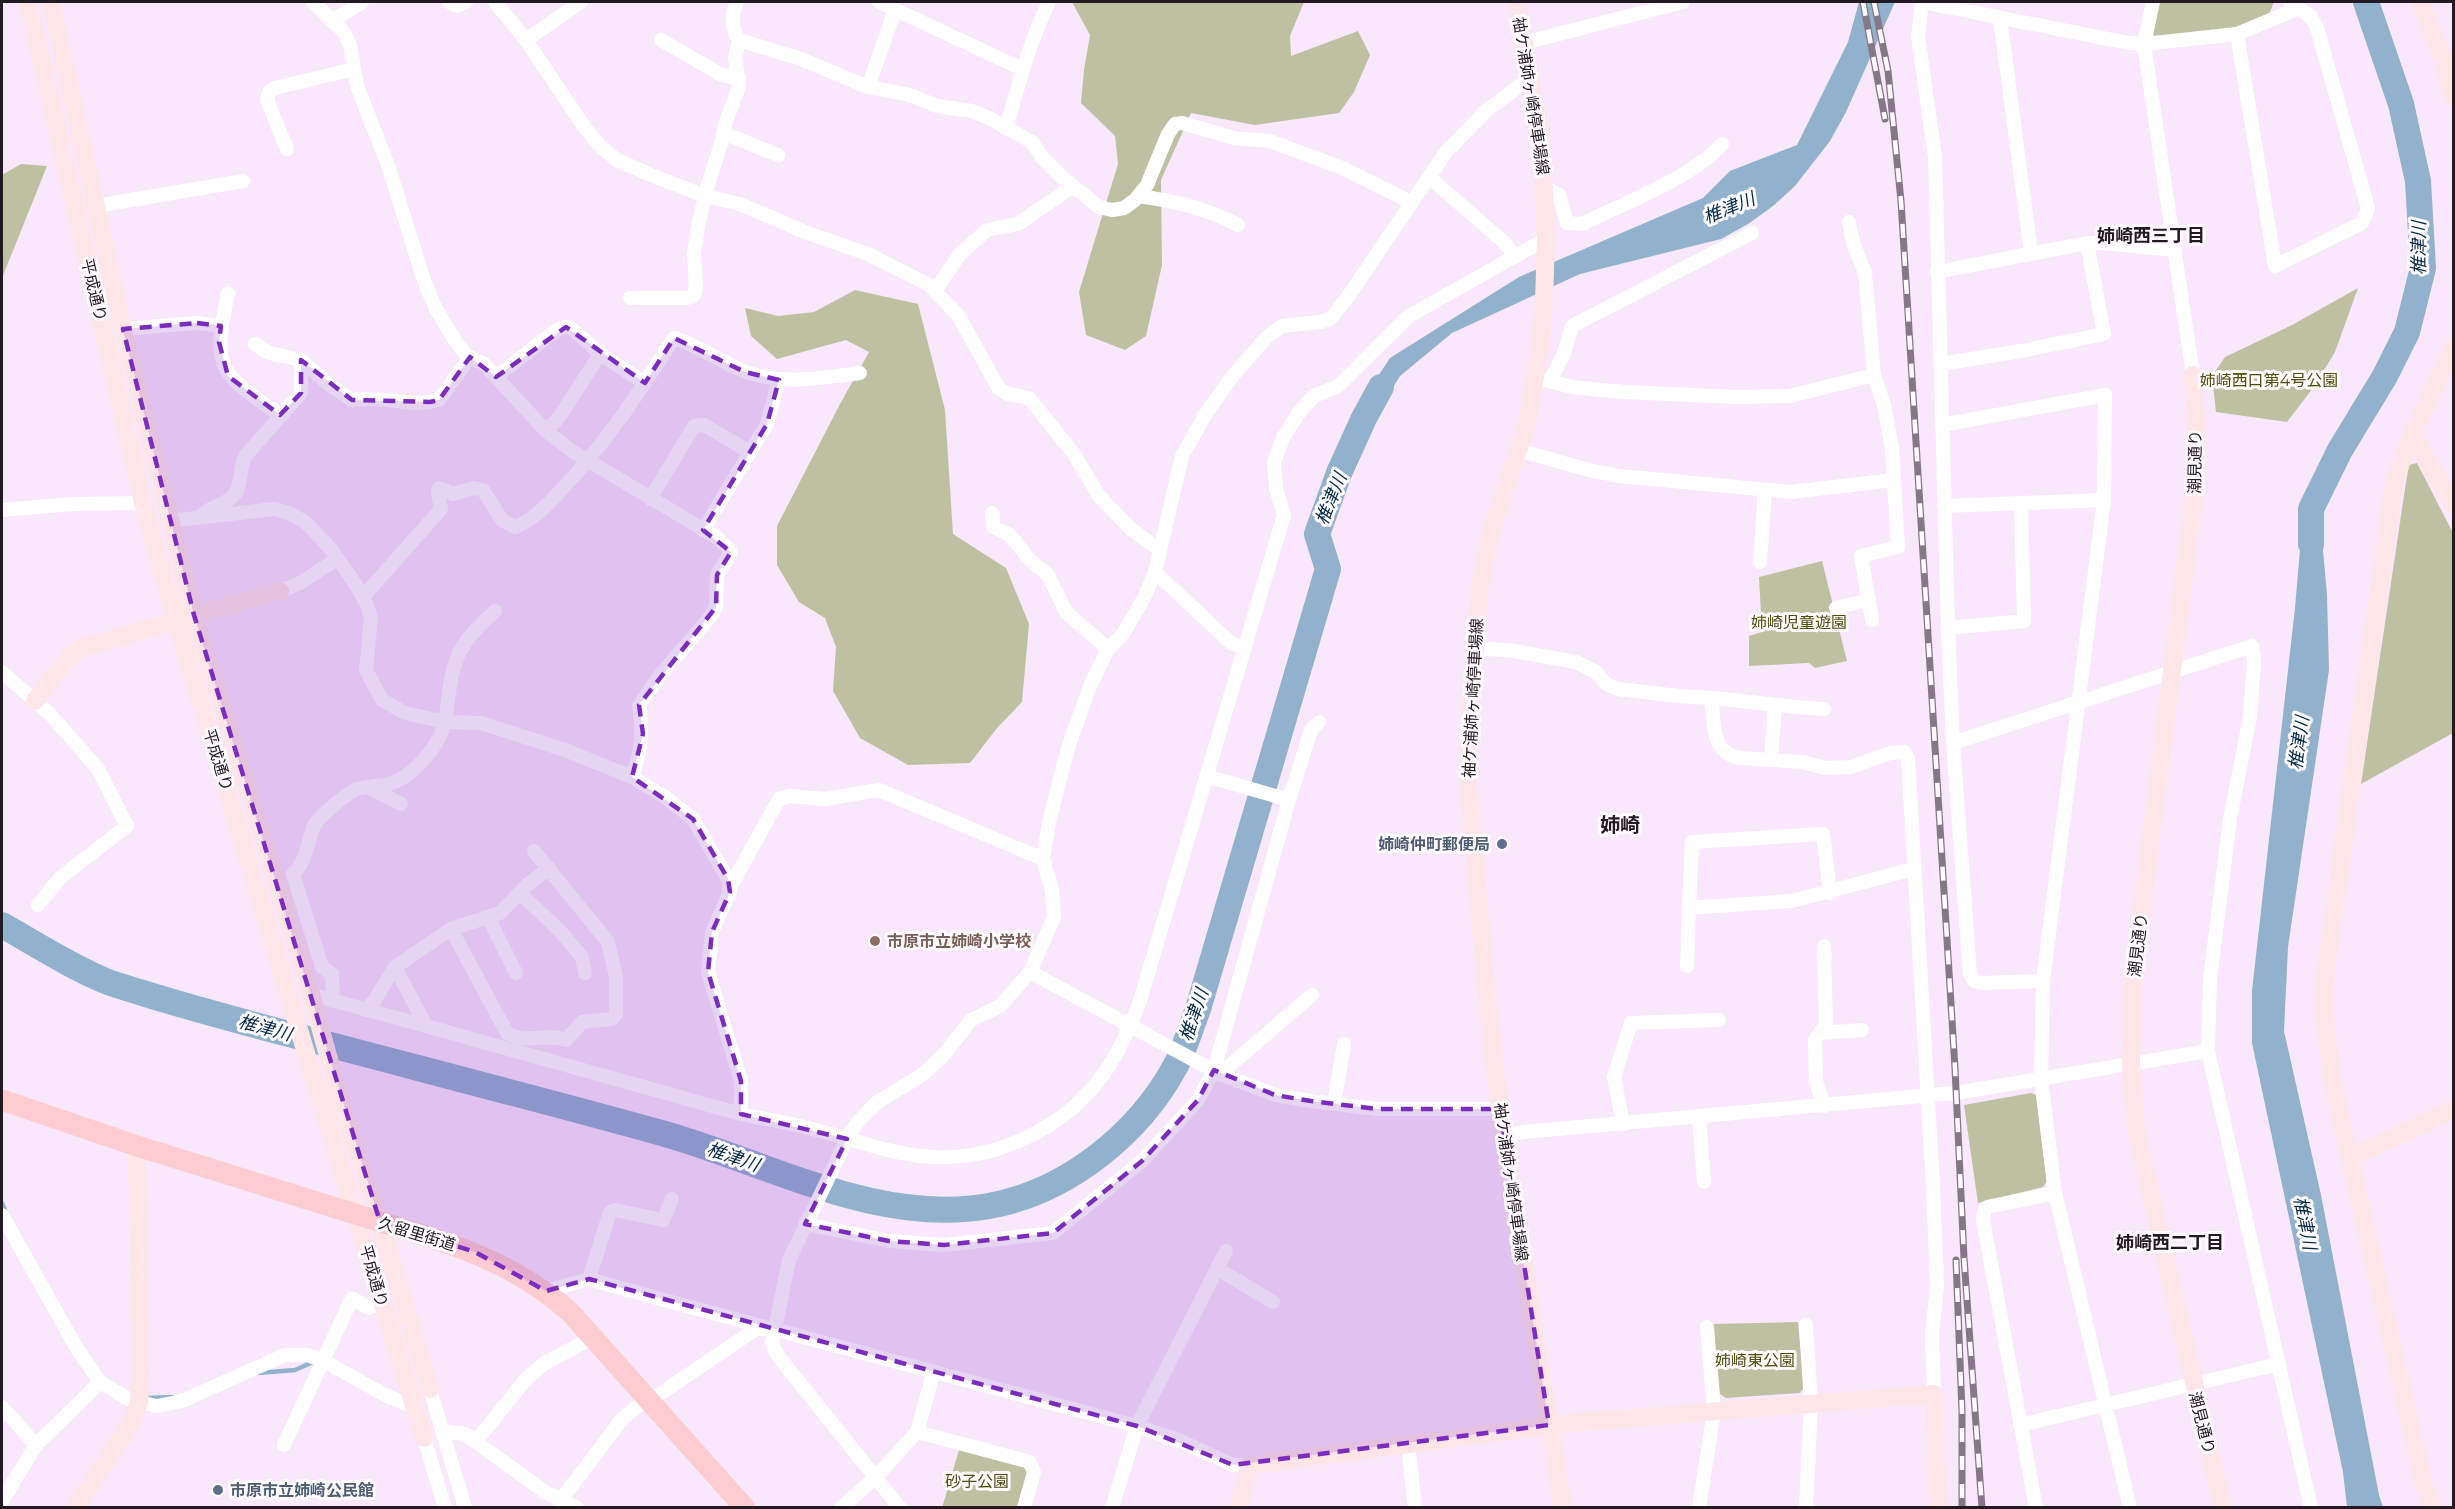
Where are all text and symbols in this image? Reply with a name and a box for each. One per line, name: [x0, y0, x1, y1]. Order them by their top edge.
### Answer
street label: 袖ケ浦姉ヶ崎停車場線: [1509, 15, 1553, 177]
water label: 椎津川: [1700, 187, 1760, 228]
water label: 椎津川: [2408, 219, 2430, 275]
district label: 姉崎西三丁目: [2097, 225, 2205, 247]
street label: 平成通り: [78, 257, 110, 323]
park label: 姉崎西口第4号公園: [2200, 371, 2338, 390]
street label: 潮見通り: [2185, 430, 2205, 494]
water label: 椎津川: [1311, 468, 1352, 528]
park label: 姉崎児童遊園: [1751, 613, 1847, 632]
street label: 袖ケ浦姉ヶ崎停車場線: [1459, 618, 1487, 778]
water label: 椎津川: [2284, 713, 2314, 771]
street label: 平成通り: [200, 727, 236, 793]
district label: 姉崎: [1600, 813, 1640, 837]
place label: 姉崎仲町郵便局: [1378, 835, 1490, 854]
marker: 姉崎仲町郵便局: [1495, 837, 1509, 851]
street label: 潮見通り: [2125, 912, 2151, 978]
place label: 市原市立姉崎小学校: [887, 932, 1031, 951]
marker: 市原市立姉崎小学校: [868, 934, 882, 948]
water label: 椎津川: [1175, 984, 1214, 1044]
water label: 椎津川: [236, 1010, 296, 1046]
street label: 袖ケ浦姉ヶ崎停車場線: [1490, 1101, 1532, 1263]
water label: 椎津川: [704, 1138, 764, 1177]
water label: 椎津川: [2289, 1194, 2321, 1254]
street label: 久留里街道: [376, 1213, 458, 1255]
district label: 姉崎西二丁目: [2116, 1232, 2224, 1254]
street label: 平成通り: [356, 1243, 392, 1309]
park label: 姉崎東公園: [1715, 1351, 1795, 1370]
street label: 潮見通り: [2185, 1390, 2219, 1456]
park label: 砂子公園: [945, 1472, 1009, 1491]
place label: 市原市立姉崎公民館: [230, 1481, 374, 1500]
marker: 市原市立姉崎公民館: [211, 1483, 225, 1497]

